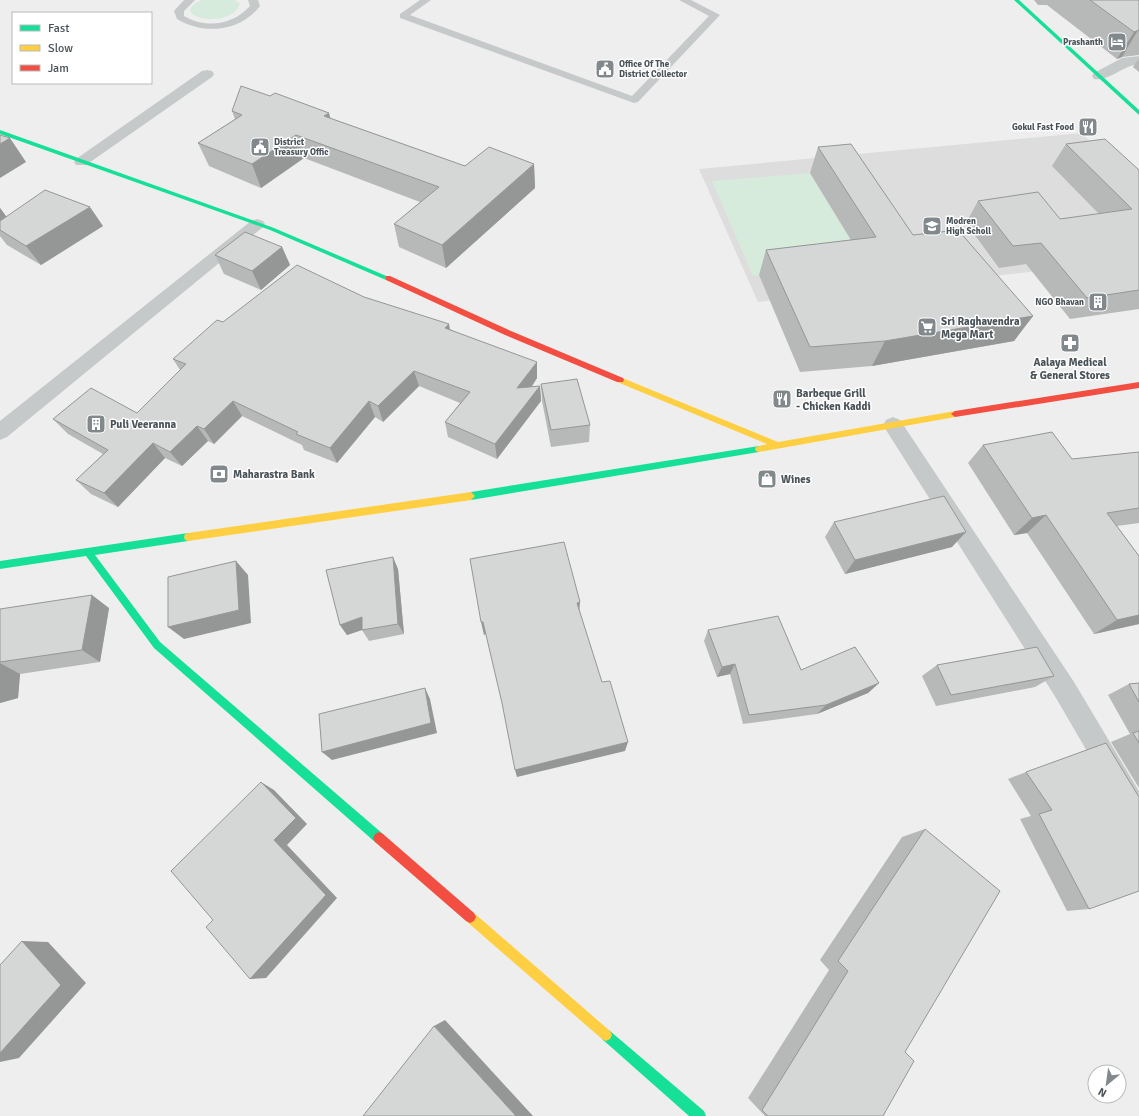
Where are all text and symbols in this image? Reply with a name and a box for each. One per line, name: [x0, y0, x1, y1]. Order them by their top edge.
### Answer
legend: [12, 12, 152, 84]
text: Fast: [48, 21, 69, 36]
hotel icon: Prashanth: [1106, 31, 1128, 53]
place label: Prashanth: [1063, 37, 1103, 48]
text: Slow: [48, 41, 73, 56]
public building icon: Office Of The District Collector: [594, 58, 616, 80]
place label: Office Of The District Collector: [619, 59, 687, 80]
text: Jam: [48, 61, 69, 76]
restaurant icon: Gokul Fast Food: [1077, 116, 1099, 138]
place label: Gokul Fast Food: [1012, 122, 1074, 133]
public building icon: District Treasury Offic: [249, 136, 271, 158]
place label: District Treasury Offic: [274, 137, 329, 158]
school or university icon: Modren High Scholl: [921, 215, 943, 237]
place label: Modren High Scholl: [946, 216, 991, 237]
building icon: NGO Bhavan: [1087, 291, 1109, 313]
place label: NGO Bhavan: [1035, 297, 1084, 308]
place label: Sri Raghavendra Mega Mart: [941, 315, 1020, 341]
supermarket icon: Sri Raghavendra Mega Mart: [916, 316, 938, 338]
pharmacy icon: Aalaya Medical & General Stores: [1059, 332, 1081, 354]
place label: Aalaya Medical & General Stores: [1030, 356, 1110, 382]
place label: Barbeque Grill - Chicken Kaddi: [796, 387, 871, 413]
restaurant icon: Barbeque Grill - Chicken Kaddi: [771, 388, 793, 410]
building icon: Puli Veeranna: [85, 413, 107, 435]
place label: Puli Veeranna: [110, 418, 176, 431]
bank icon: Maharastra Bank: [208, 463, 230, 485]
place label: Maharastra Bank: [233, 468, 315, 481]
shop icon: Wines: [756, 468, 778, 490]
place label: Wines: [781, 473, 811, 486]
north arrow: [1087, 1064, 1127, 1104]
text: N: [1096, 1085, 1109, 1100]

